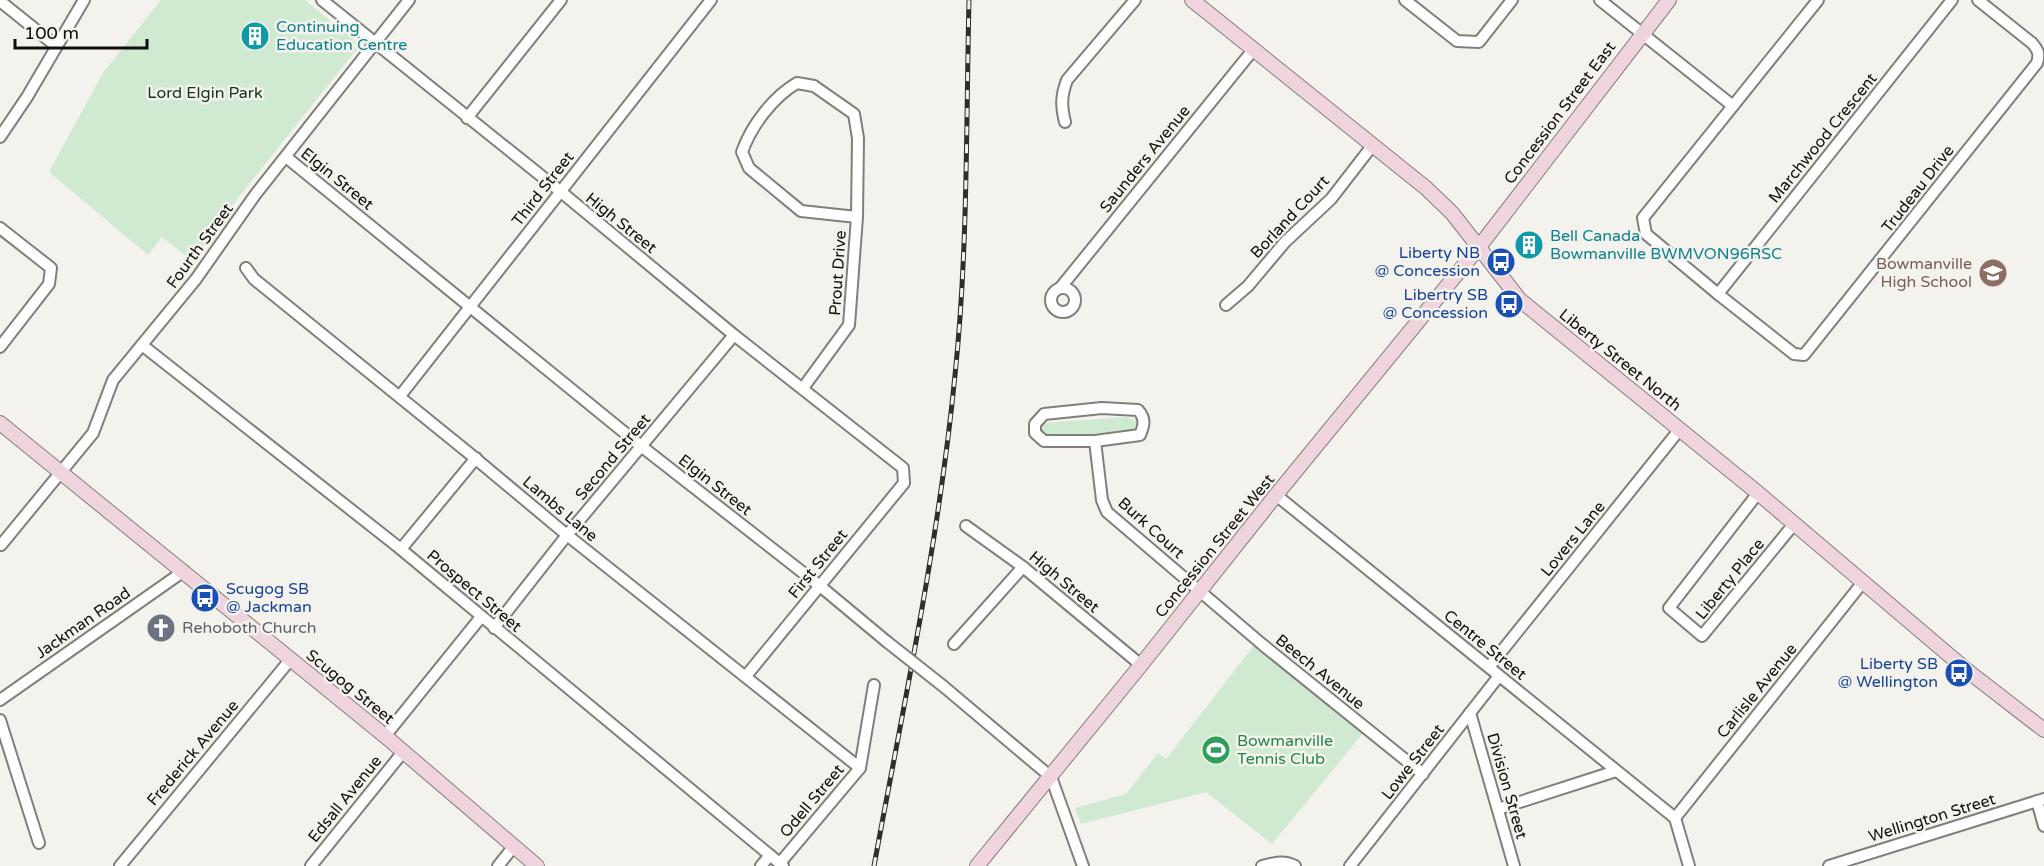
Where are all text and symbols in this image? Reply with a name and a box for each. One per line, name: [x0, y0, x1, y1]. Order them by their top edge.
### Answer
scale bar: [15, 12, 147, 50]
place label: Continuing Education Centre: [276, 17, 407, 55]
building icon: Continuing Education Centre: [239, 20, 271, 52]
text: 100 m: [24, 22, 79, 44]
street label: Concession Street East: [1500, 38, 1620, 188]
street label: Marchwood Crescent: [1764, 69, 1882, 207]
park label: Lord Elgin Park: [147, 83, 263, 103]
street label: Saunders Avenue: [1095, 101, 1195, 217]
street label: Trudeau Drive: [1877, 141, 1959, 237]
street label: Elgin Street: [297, 144, 377, 214]
street label: Third Street: [508, 148, 578, 230]
street label: Borland Court: [1246, 171, 1334, 263]
street label: High Street: [581, 188, 661, 258]
street label: Fourth Street: [162, 199, 238, 293]
place label: Bell Canada Bowmanville BWMVON96RSC: [1550, 226, 1782, 264]
building icon: Bell Canada Bowmanville BWMVON96RSC: [1513, 229, 1545, 261]
street label: Prout Drive: [825, 230, 851, 316]
place label: Liberty NB @ Concession: [1375, 243, 1480, 281]
bus stop icon: Liberty NB @ Concession: [1485, 246, 1517, 278]
place label: Bowmanville High School: [1876, 254, 1972, 292]
school or university icon: Bowmanville High School: [1977, 257, 2009, 289]
place label: Libertry SB @ Concession: [1383, 285, 1488, 323]
bus stop icon: Libertry SB @ Concession: [1493, 288, 1525, 320]
street label: Liberty Street North: [1555, 305, 1685, 415]
street label: Second Street: [571, 410, 655, 504]
street label: Elgin Street: [674, 450, 756, 520]
street label: Concession Street West: [1151, 470, 1279, 622]
street label: Lambs Lane: [518, 472, 602, 546]
street label: Burk Court: [1114, 493, 1188, 563]
street label: Lovers Lane: [1537, 497, 1609, 581]
street label: First Street: [784, 525, 852, 603]
street label: Liberty Place: [1691, 534, 1769, 624]
street label: Prospect Street: [423, 546, 525, 636]
street label: High Street: [1025, 547, 1103, 617]
place label: Scugog SB @ Jackman: [226, 579, 312, 617]
bus stop icon: Scugog SB @ Jackman: [189, 582, 221, 614]
street label: Jackman Road: [32, 583, 134, 663]
street label: Centre Street: [1440, 606, 1530, 684]
church icon: Rehoboth Church: [145, 612, 177, 644]
place label: Rehoboth Church: [182, 618, 316, 638]
street label: Beech Avenue: [1271, 630, 1369, 714]
street label: Carlisle Avenue: [1713, 639, 1801, 743]
street label: Scugog Street: [302, 645, 398, 729]
place label: Liberty SB @ Wellington: [1838, 654, 1938, 692]
bus stop icon: Liberty SB @ Wellington: [1943, 657, 1975, 689]
street label: Frederick Avenue: [143, 696, 243, 810]
street label: Lowe Street: [1377, 720, 1449, 804]
place label: Bowmanville Tennis Club: [1237, 731, 1333, 769]
street label: Division Street: [1482, 731, 1532, 841]
sports icon: Bowmanville Tennis Club: [1200, 734, 1232, 766]
street label: Edsall Avenue: [304, 751, 386, 847]
street label: Odell Street: [776, 760, 848, 842]
street label: Wellington Street: [1866, 789, 1998, 847]

